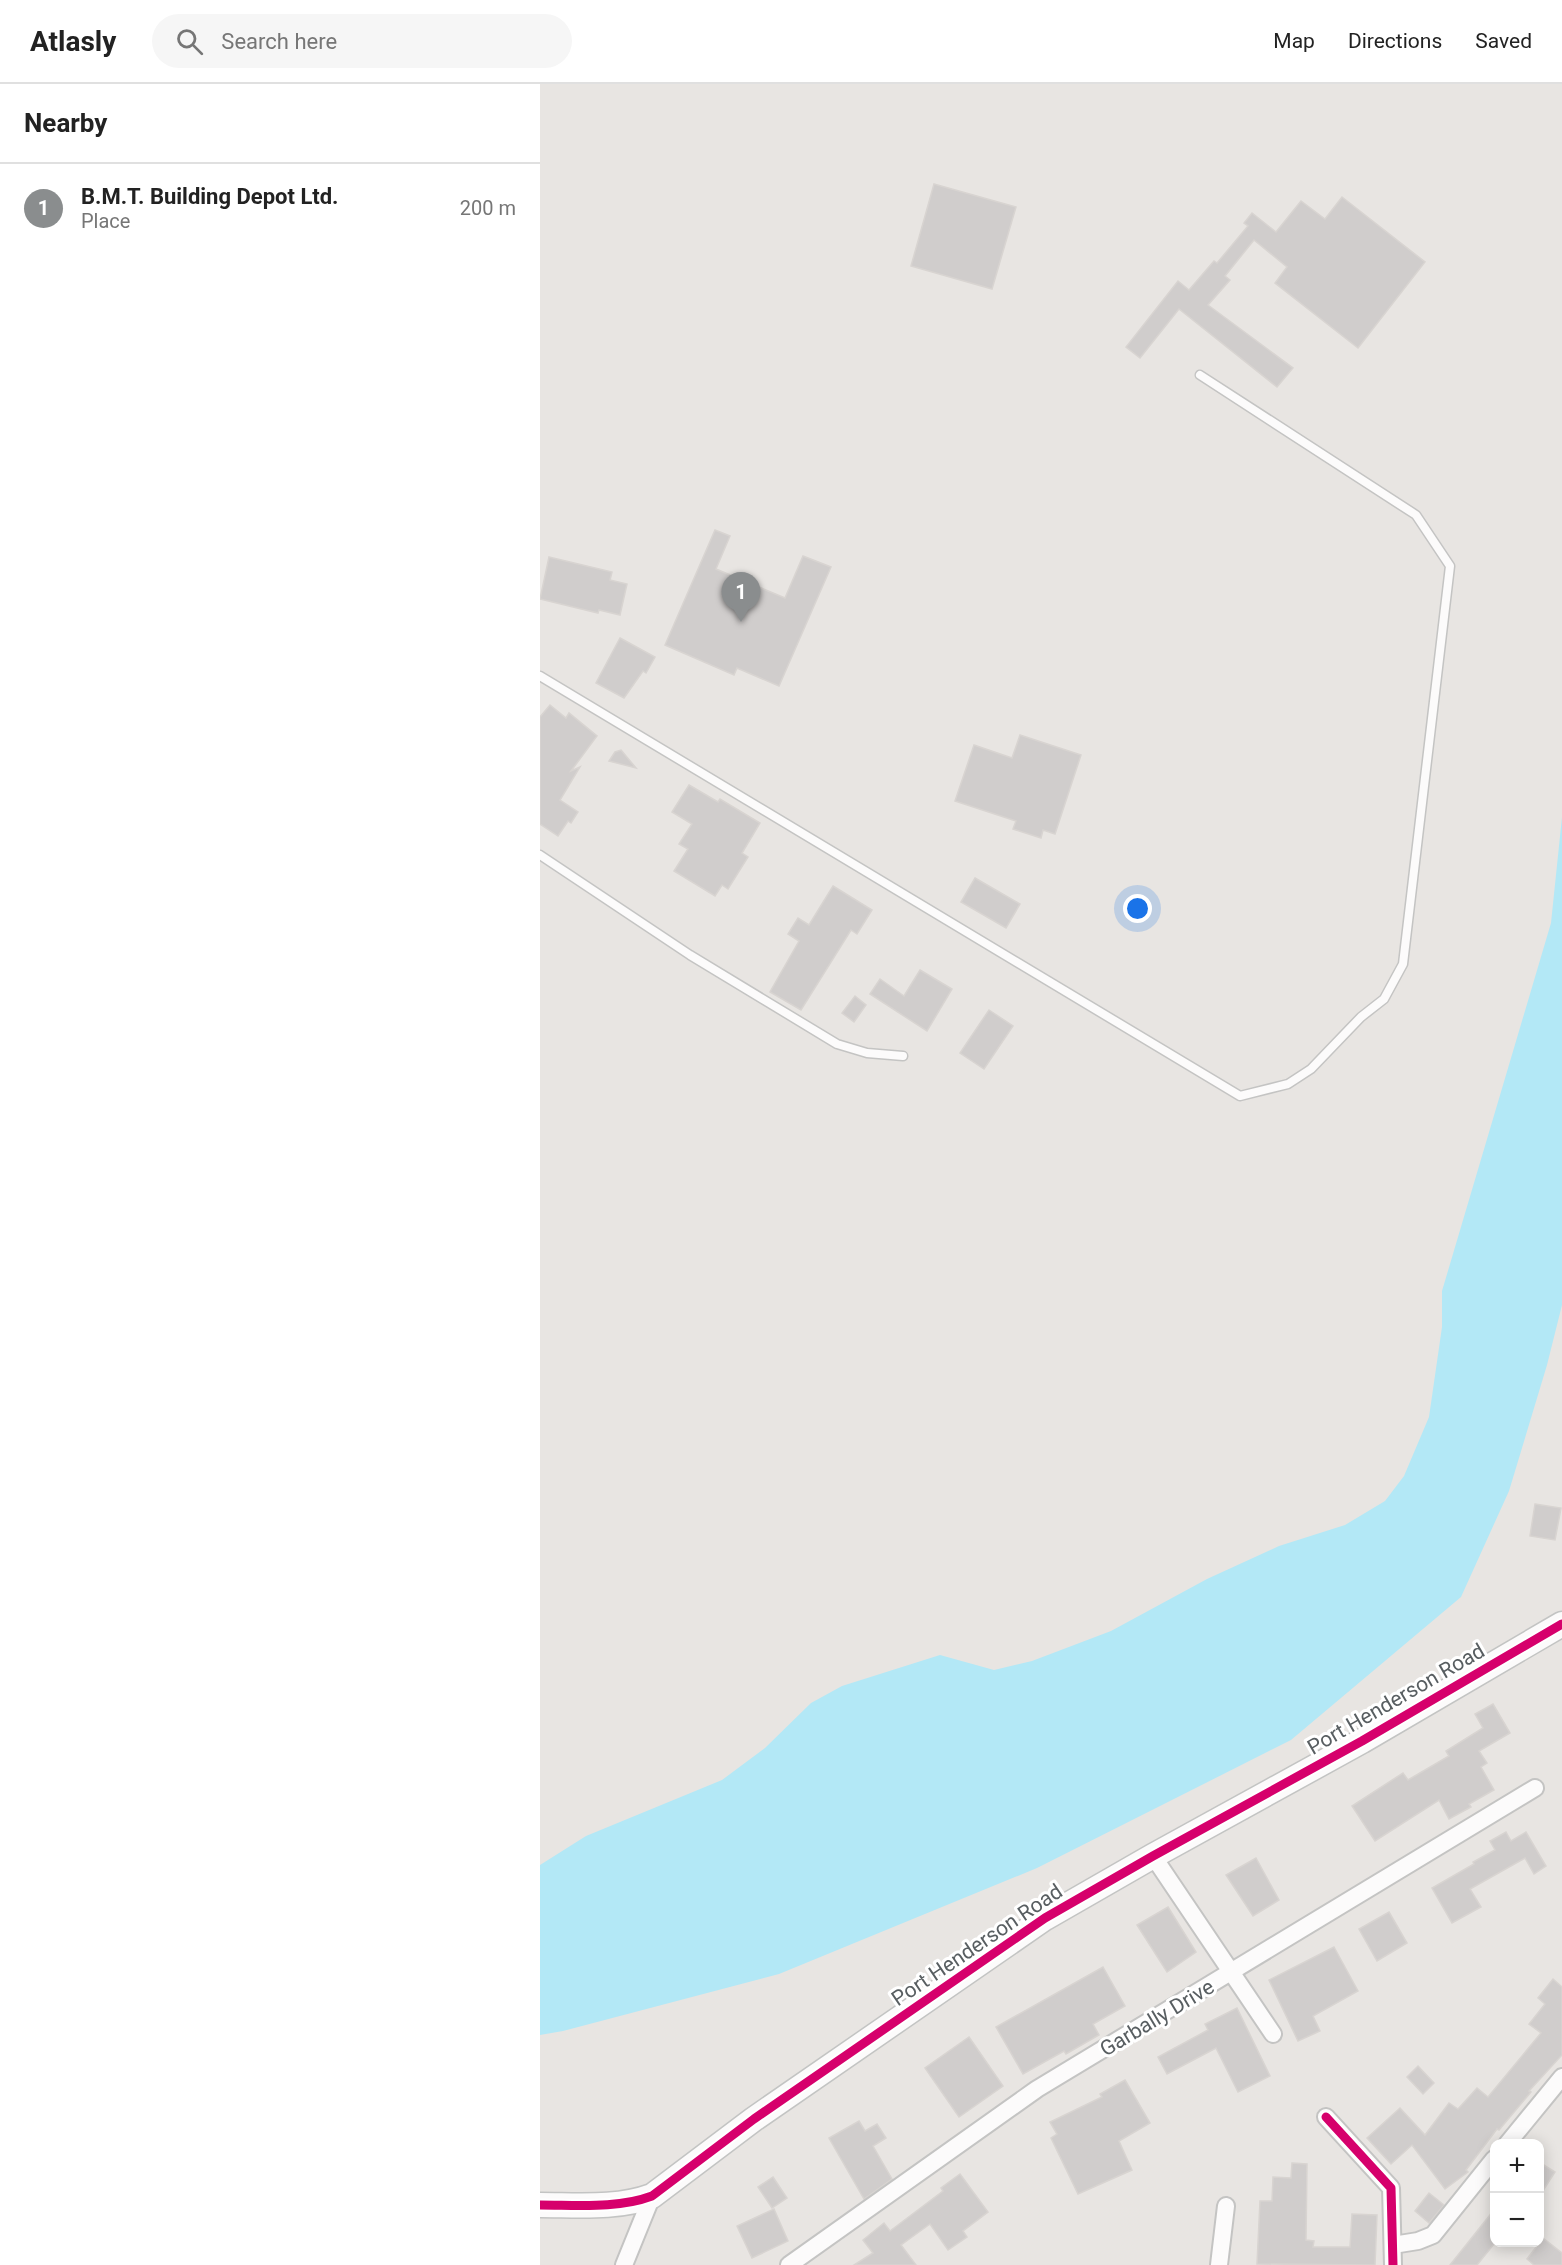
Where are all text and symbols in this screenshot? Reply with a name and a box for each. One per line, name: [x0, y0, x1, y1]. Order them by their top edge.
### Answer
search box: [152, 14, 572, 68]
text: Atlasly: [30, 25, 116, 58]
icon: search: [173, 25, 206, 58]
text: Search here: [221, 29, 337, 54]
text: Map: [1273, 29, 1315, 53]
text: Directions: [1348, 29, 1442, 53]
text: Saved: [1475, 29, 1532, 53]
text: Nearby: [24, 108, 107, 138]
text: B.M.T. Building Depot Ltd.: [81, 184, 339, 209]
text: 1: [38, 196, 49, 220]
text: 200 m: [460, 196, 516, 220]
text: Place: [81, 209, 130, 233]
pin: 1: [722, 572, 760, 622]
your location: [1123, 894, 1152, 923]
street label: Port Henderson Road: [1303, 1639, 1489, 1759]
street label: Port Henderson Road: [887, 1879, 1067, 2011]
street label: Garbally Drive: [1096, 1975, 1218, 2061]
map controls: [1490, 2139, 1544, 2247]
button: +: [1490, 2139, 1544, 2193]
button: −: [1490, 2193, 1544, 2247]

